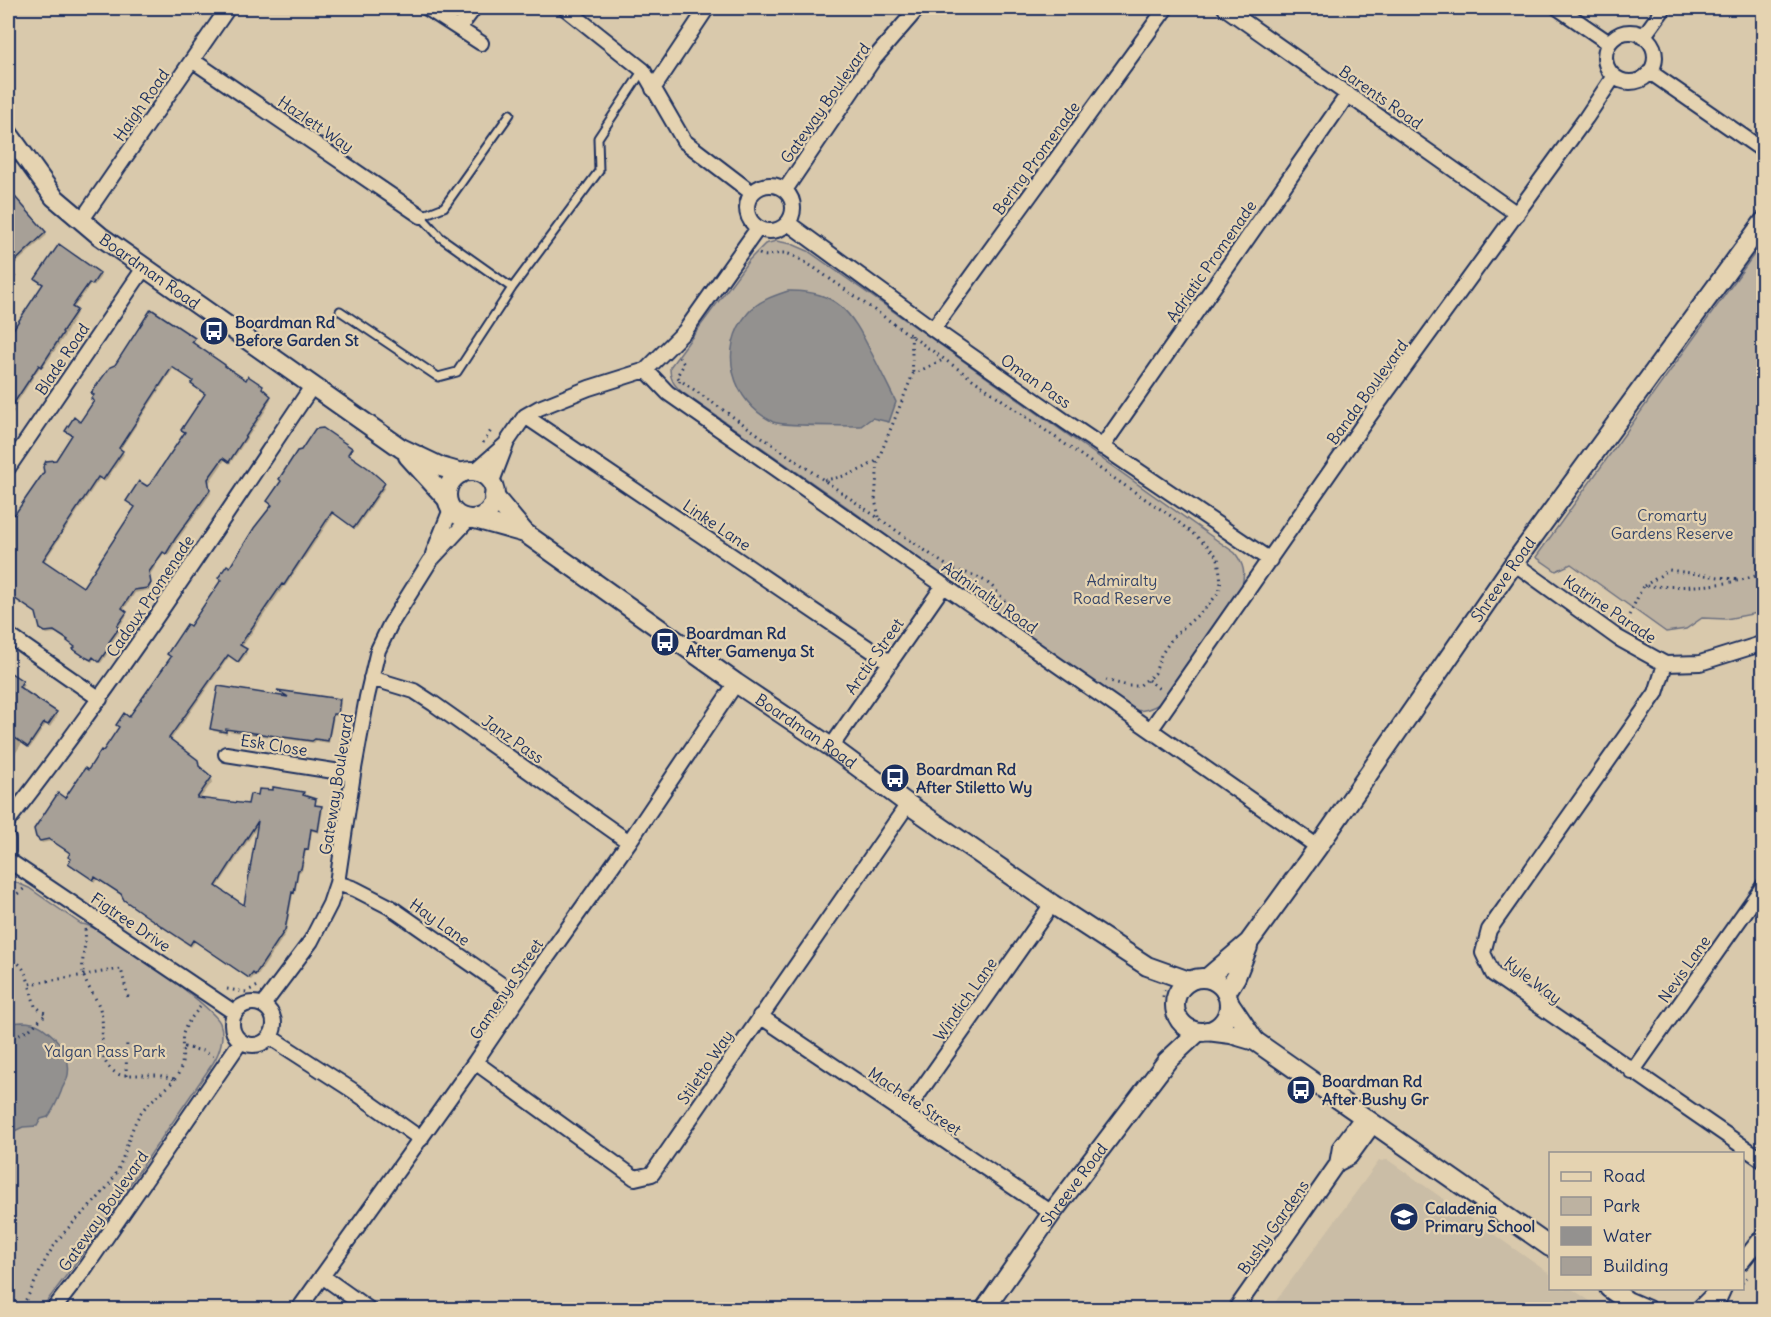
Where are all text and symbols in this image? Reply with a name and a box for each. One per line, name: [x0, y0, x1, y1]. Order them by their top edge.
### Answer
street label: Gateway Boulevard: [776, 39, 874, 167]
street label: Barents Road: [1335, 61, 1427, 133]
street label: Haigh Road: [109, 65, 173, 145]
street label: Hazlett Way: [274, 91, 358, 157]
street label: Bering Promenade: [988, 97, 1084, 219]
street label: Adriatic Promenade: [1162, 196, 1260, 326]
street label: Boardman Road: [96, 229, 204, 313]
place label: Boardman Rd Before Garden St: [235, 312, 359, 350]
bus stop icon: Boardman Rd Before Garden St: [198, 315, 230, 347]
street label: Blade Road: [31, 319, 93, 399]
street label: Banda Boulevard: [1322, 336, 1412, 448]
street label: Oman Pass: [997, 349, 1075, 413]
street label: Linke Lane: [679, 495, 755, 555]
park label: Cromarty Gardens Reserve: [1611, 505, 1733, 543]
street label: Cadoux Promenade: [102, 531, 198, 661]
street label: Shreeve Road: [1466, 533, 1540, 626]
street label: Admiralty Road: [938, 557, 1042, 637]
park label: Admiralty Road Reserve: [1073, 570, 1171, 608]
street label: Katrine Parade: [1560, 571, 1660, 647]
street label: Arctic Street: [840, 614, 908, 698]
place label: Boardman Rd After Gamenya St: [686, 623, 815, 662]
bus stop icon: Boardman Rd After Gamenya St: [649, 626, 681, 658]
street label: Boardman Road: [752, 689, 861, 773]
street label: Janz Pass: [478, 710, 548, 768]
street label: Gateway Boulevard: [315, 712, 357, 856]
street label: Esk Close: [239, 730, 309, 760]
place label: Boardman Rd After Stiletto Wy: [916, 759, 1032, 798]
bus stop icon: Boardman Rd After Stiletto Wy: [879, 762, 911, 794]
street label: Figtree Drive: [87, 888, 175, 956]
street label: Hay Lane: [406, 894, 474, 950]
street label: Nevis Lane: [1654, 931, 1714, 1007]
street label: Gamenya Street: [465, 934, 547, 1043]
street label: Kyle Way: [1500, 952, 1566, 1008]
street label: Windich Lane: [929, 953, 1001, 1045]
street label: Stiletto Way: [673, 1026, 737, 1108]
park label: Yalgan Pass Park: [44, 1041, 166, 1061]
street label: Machete Street: [865, 1062, 966, 1140]
place label: Boardman Rd After Bushy Gr: [1322, 1071, 1429, 1110]
bus stop icon: Boardman Rd After Bushy Gr: [1285, 1074, 1317, 1106]
street label: Shreeve Road: [1036, 1139, 1111, 1230]
street label: Gateway Boulevard: [54, 1147, 152, 1275]
legend: [1549, 1152, 1744, 1290]
text: Road: [1603, 1164, 1646, 1187]
street label: Bushy Gardens: [1233, 1176, 1313, 1278]
text: Park: [1603, 1194, 1640, 1217]
place label: Caladenia Primary School: [1425, 1198, 1535, 1237]
school or university icon: Caladenia Primary School: [1388, 1201, 1420, 1233]
text: Water: [1603, 1224, 1653, 1247]
text: Building: [1603, 1254, 1668, 1277]

